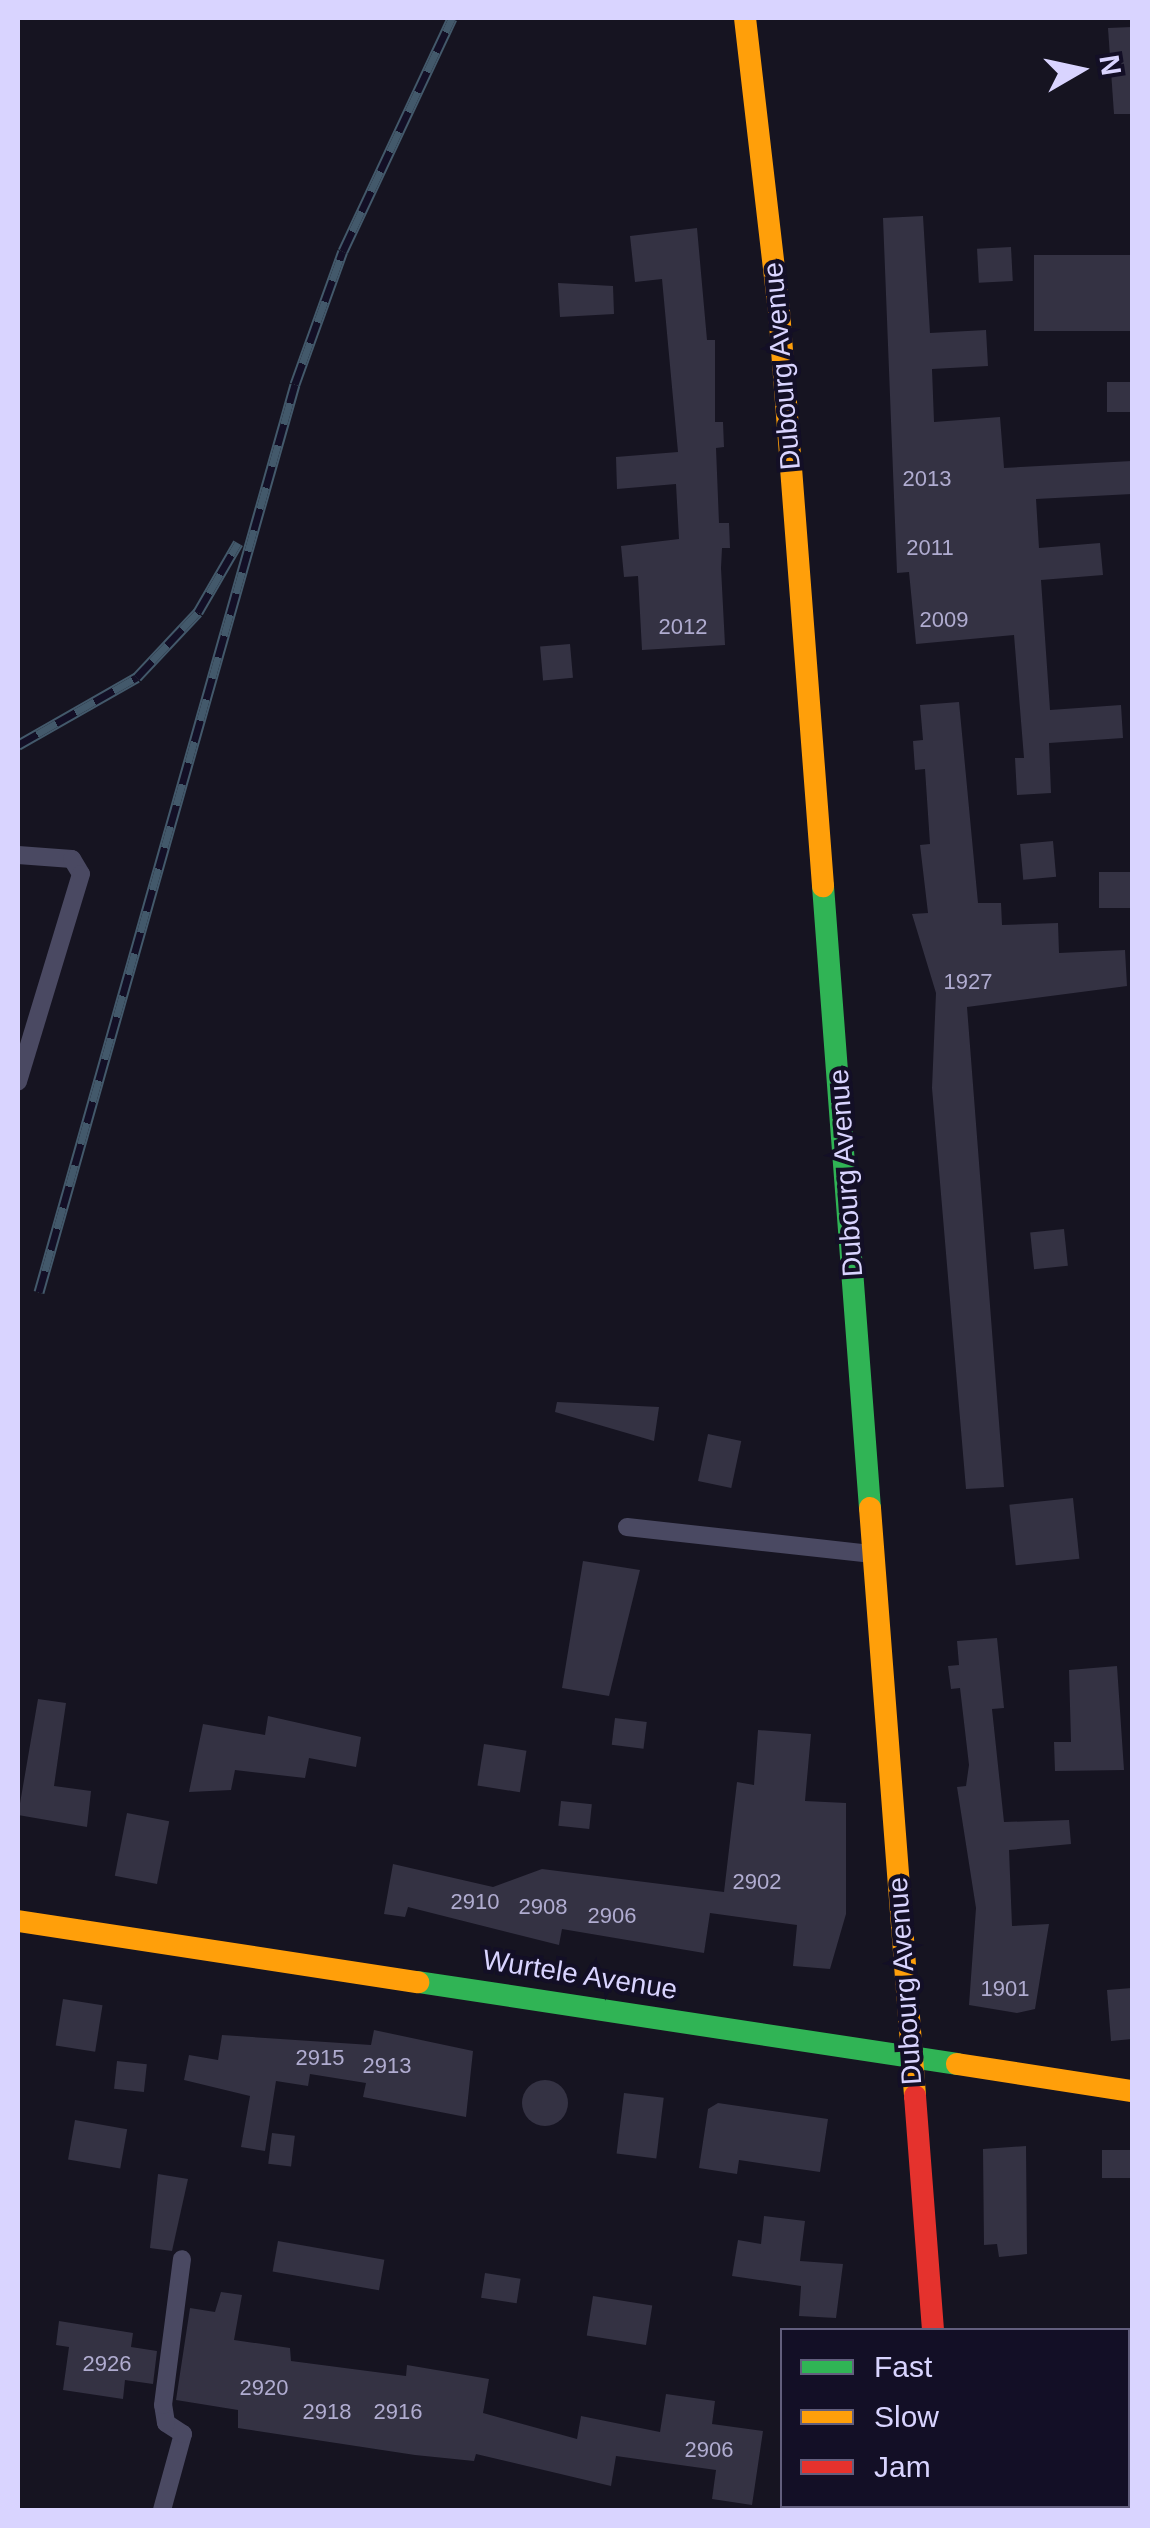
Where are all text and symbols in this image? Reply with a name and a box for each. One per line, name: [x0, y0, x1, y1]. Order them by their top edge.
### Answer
north arrow: [1030, 20, 1130, 120]
text: N: [1093, 53, 1127, 78]
street label: Dubourg Avenue: [756, 260, 808, 472]
house number: 2013: [903, 466, 951, 492]
house number: 2011: [906, 535, 954, 561]
house number: 2009: [920, 607, 968, 633]
house number: 2012: [659, 614, 707, 640]
house number: 1927: [944, 969, 992, 995]
street label: Dubourg Avenue: [822, 1067, 870, 1279]
house number: 2902: [733, 1869, 781, 1895]
street label: Dubourg Avenue: [881, 1875, 929, 2087]
house number: 2910: [451, 1889, 499, 1915]
house number: 2908: [519, 1894, 567, 1920]
house number: 2906: [588, 1903, 636, 1929]
street label: Wurtele Avenue: [479, 1943, 681, 2007]
house number: 1901: [981, 1976, 1029, 2002]
house number: 2915: [296, 2045, 344, 2071]
house number: 2913: [363, 2053, 411, 2079]
legend: [780, 2328, 1130, 2508]
text: Fast: [874, 2350, 932, 2383]
house number: 2926: [83, 2351, 131, 2377]
house number: 2920: [240, 2375, 288, 2401]
house number: 2918: [303, 2399, 351, 2425]
house number: 2916: [374, 2399, 422, 2425]
text: Slow: [874, 2400, 939, 2433]
house number: 2906: [685, 2437, 733, 2463]
text: Jam: [874, 2450, 931, 2483]

